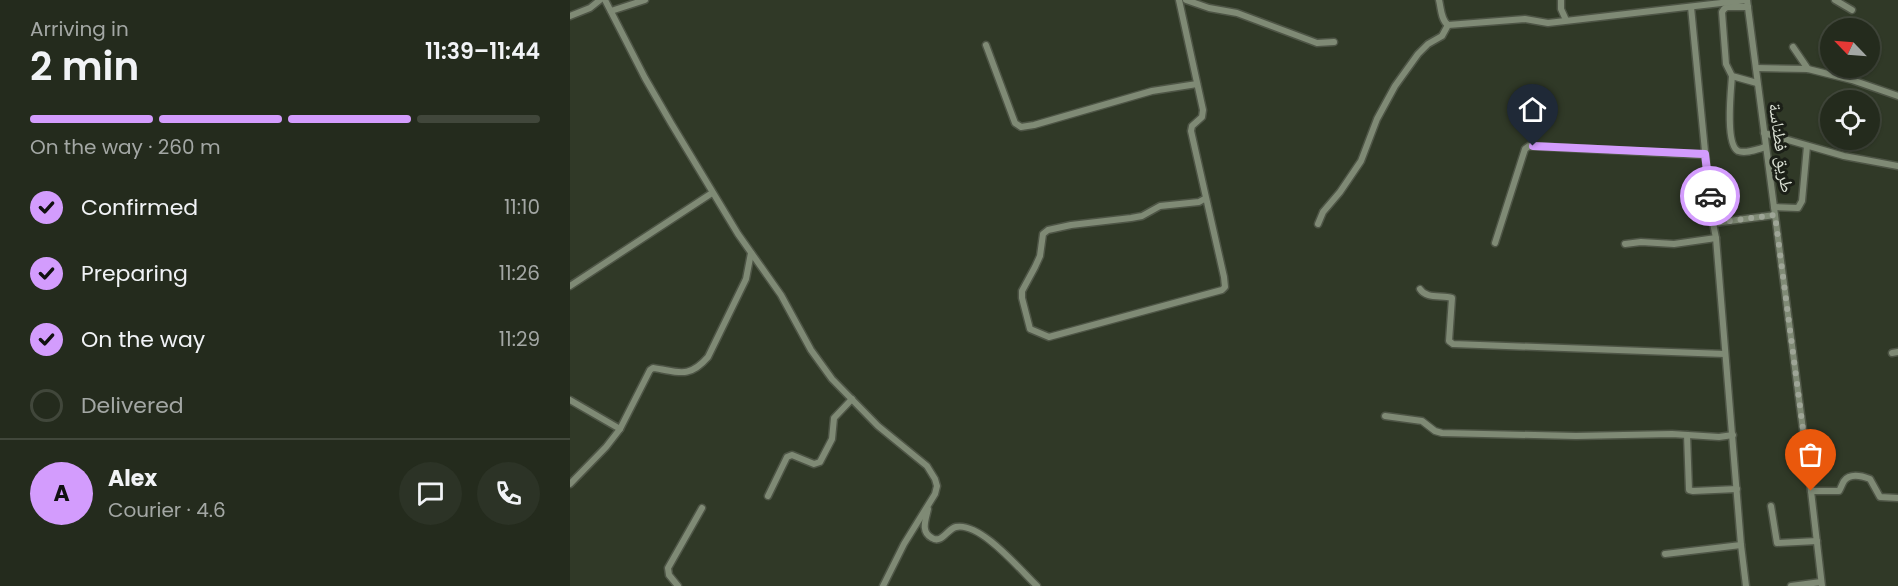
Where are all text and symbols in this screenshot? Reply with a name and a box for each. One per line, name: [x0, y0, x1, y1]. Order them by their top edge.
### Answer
text: Arriving in: [30, 15, 129, 43]
north arrow: [1820, 18, 1880, 78]
map controls: [1820, 18, 1880, 150]
text: 11:39–11:44: [425, 36, 540, 67]
text: 2 min: [30, 39, 139, 94]
pin: [1507, 84, 1558, 146]
button: locate: [1820, 90, 1880, 150]
icon: home: [1516, 93, 1549, 126]
street label: طريق فطناسة: [1763, 101, 1800, 194]
text: On the way · 260 m: [30, 133, 220, 161]
courier: [1680, 166, 1740, 226]
icon: car: [1694, 180, 1727, 213]
icon: check: [30, 191, 63, 224]
text: Confirmed: [81, 192, 198, 223]
text: 11:10: [504, 193, 540, 221]
icon: check: [30, 257, 63, 290]
text: Preparing: [81, 258, 188, 289]
text: 11:26: [499, 259, 540, 287]
icon: check: [30, 323, 63, 356]
text: On the way: [81, 324, 205, 355]
text: 11:29: [499, 325, 540, 353]
text: Delivered: [81, 390, 184, 421]
pin: [1785, 429, 1836, 491]
icon: bag: [1794, 438, 1827, 471]
button: chat: [399, 462, 462, 525]
button: phone: [477, 462, 540, 525]
text: Alex: [108, 463, 157, 494]
text: A: [53, 478, 70, 509]
text: Courier · 4.6: [108, 496, 226, 524]

